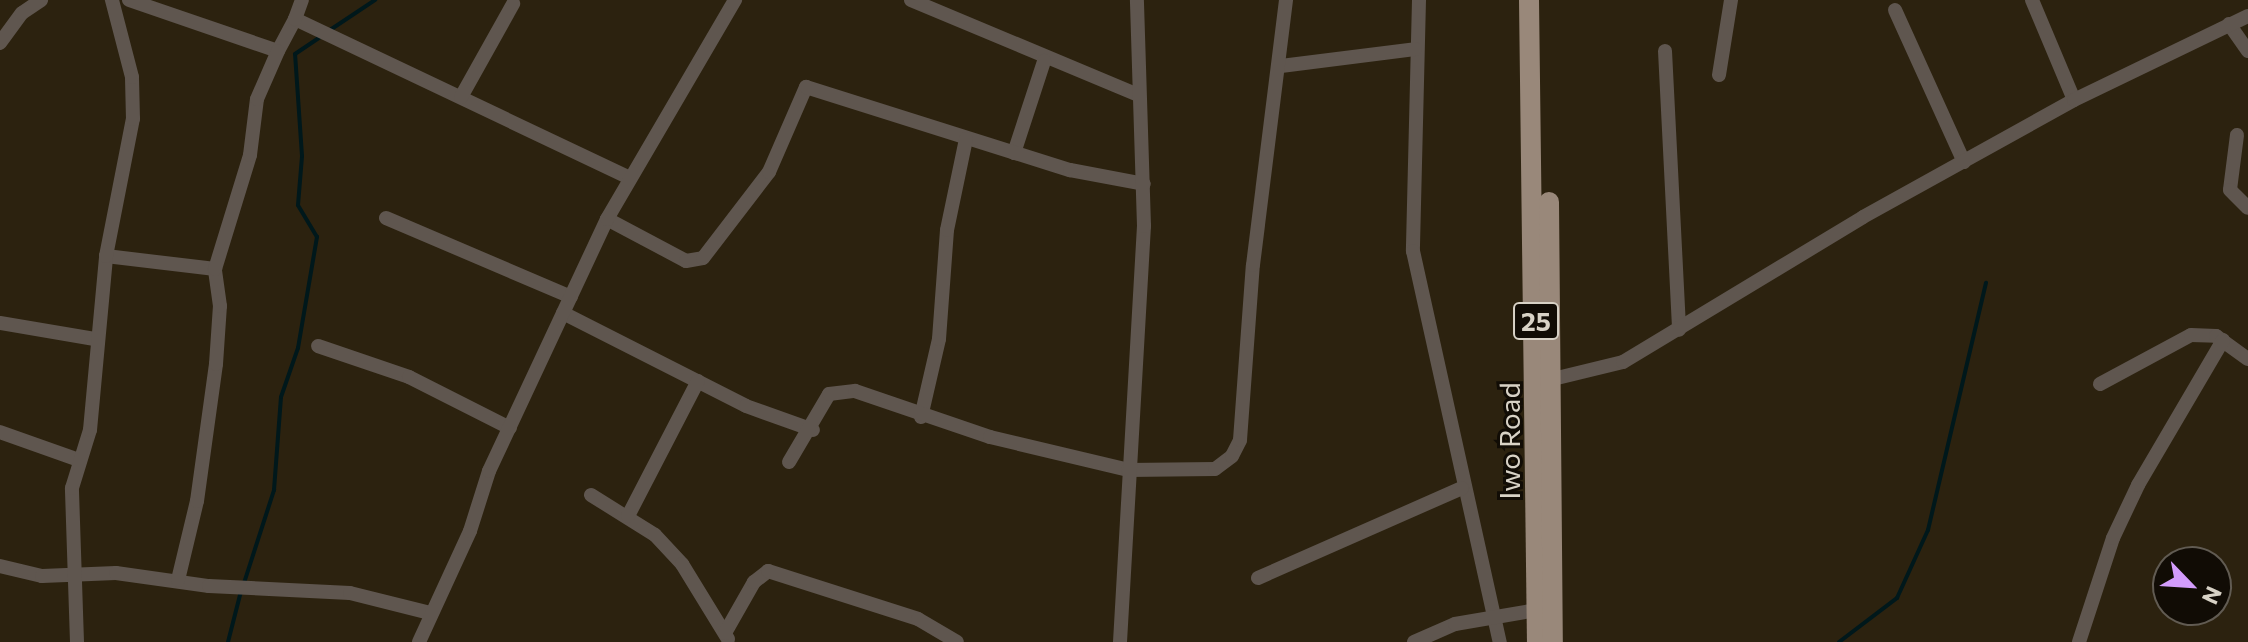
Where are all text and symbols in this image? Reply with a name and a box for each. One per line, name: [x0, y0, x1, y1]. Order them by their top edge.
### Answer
road number: 25: [1512, 299, 1560, 343]
street label: Iwo Road: [1492, 382, 1526, 500]
north arrow: [2152, 546, 2232, 626]
text: N: [2197, 582, 2228, 609]

